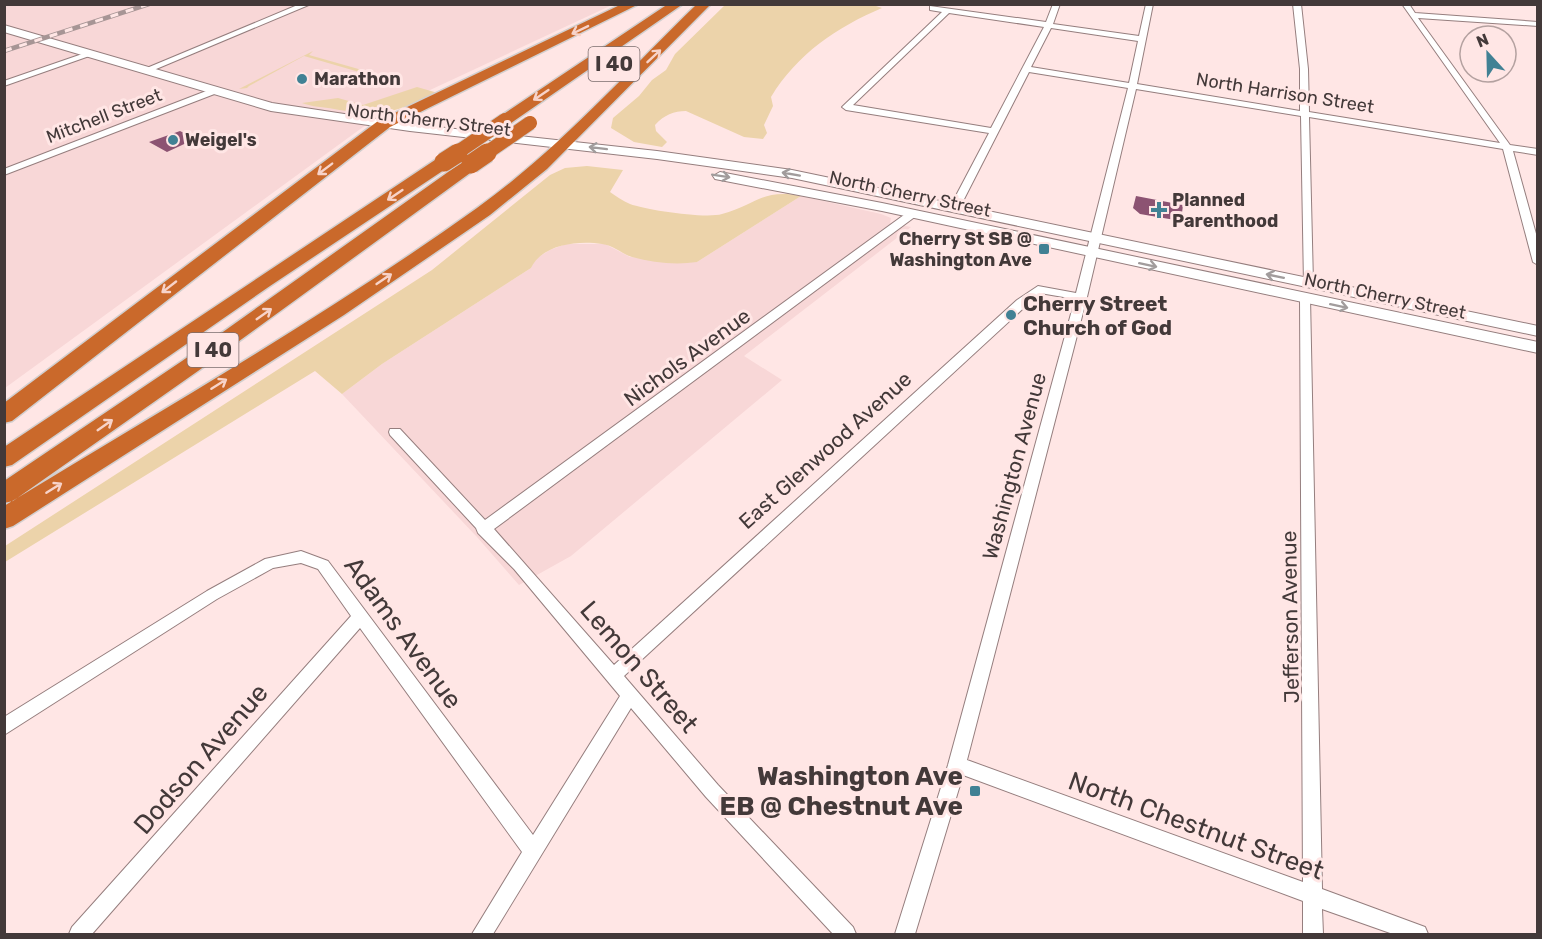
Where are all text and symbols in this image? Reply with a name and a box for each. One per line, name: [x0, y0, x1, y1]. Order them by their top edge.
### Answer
one-way arrow: [572, 24, 590, 36]
north arrow: [1458, 24, 1518, 84]
text: N: [1474, 30, 1491, 52]
road number: I 40: [588, 47, 640, 81]
one-way arrow: [646, 49, 661, 63]
place label: Marathon: [314, 68, 401, 90]
street label: North Harrison Street: [1194, 68, 1376, 118]
marker: Marathon: [295, 72, 309, 86]
street label: Mitchell Street: [43, 84, 165, 148]
one-way arrow: [534, 89, 550, 101]
street label: North Cherry Street: [346, 99, 512, 141]
place label: Weigel's: [185, 129, 257, 151]
marker: Weigel's: [166, 133, 180, 147]
one-way arrow: [589, 142, 609, 153]
one-way arrow: [317, 163, 333, 176]
street label: North Cherry Street: [827, 166, 993, 222]
one-way arrow: [782, 168, 802, 179]
one-way arrow: [711, 171, 730, 182]
one-way arrow: [387, 188, 404, 201]
place label: Planned Parenthood: [1172, 189, 1278, 232]
marker: Planned Parenthood: [1150, 201, 1168, 219]
place label: Cherry St SB @ Washington Ave: [889, 228, 1032, 271]
marker: Cherry St SB @ Washington Ave: [1037, 242, 1051, 256]
one-way arrow: [1139, 260, 1158, 272]
street label: North Cherry Street: [1302, 268, 1468, 324]
one-way arrow: [1265, 269, 1284, 281]
one-way arrow: [375, 273, 392, 285]
one-way arrow: [162, 281, 178, 294]
place label: Cherry Street Church of God: [1023, 291, 1172, 340]
one-way arrow: [1329, 301, 1348, 312]
street label: Nichols Avenue: [619, 303, 755, 411]
one-way arrow: [256, 307, 272, 320]
marker: Cherry Street Church of God: [1004, 308, 1018, 322]
road number: I 40: [188, 333, 238, 367]
street label: East Glenwood Avenue: [734, 366, 916, 534]
street label: Washington Avenue: [977, 370, 1051, 562]
one-way arrow: [211, 378, 228, 391]
one-way arrow: [96, 419, 112, 431]
one-way arrow: [45, 481, 62, 493]
street label: Jefferson Avenue: [1276, 530, 1304, 704]
street label: Adams Avenue: [337, 551, 469, 715]
street label: Lemon Street: [573, 595, 705, 739]
street label: Dodson Avenue: [127, 678, 275, 840]
place label: Washington Ave EB @ Chestnut Ave: [720, 761, 963, 822]
street label: North Chestnut Street: [1064, 765, 1328, 887]
marker: Washington Ave EB @ Chestnut Ave: [968, 784, 982, 798]

